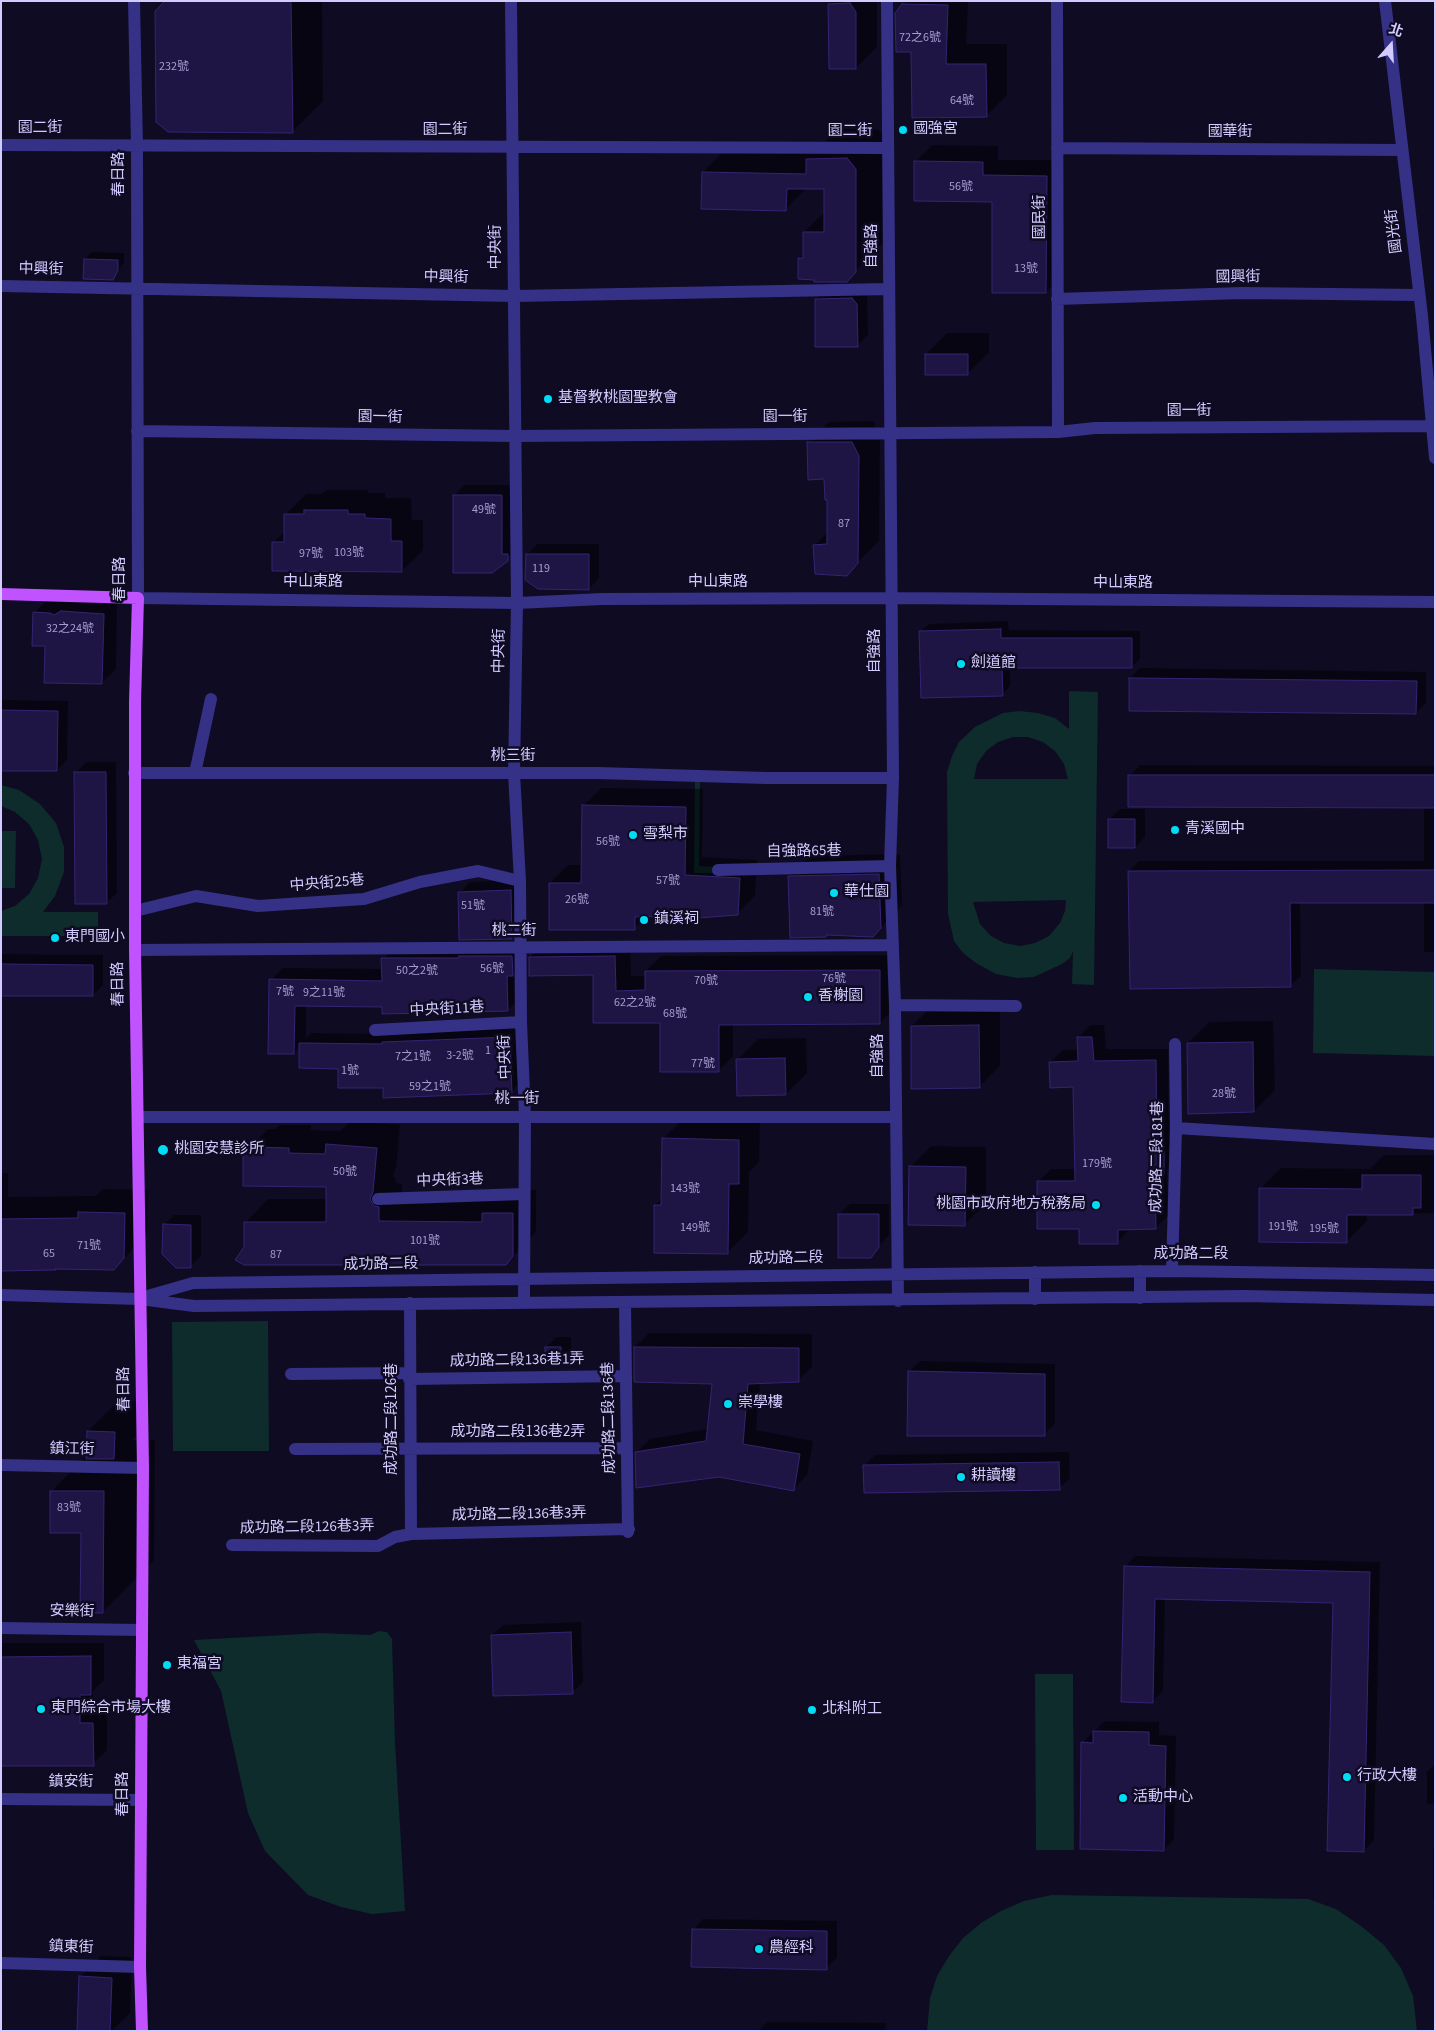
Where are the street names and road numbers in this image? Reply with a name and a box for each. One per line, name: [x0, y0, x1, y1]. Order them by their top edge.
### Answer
street label: 園二街: [18, 120, 62, 138]
street label: 園二街: [423, 122, 467, 140]
street label: 園二街: [828, 123, 872, 141]
street label: 國華街: [1208, 124, 1252, 142]
street label: 春日路: [111, 152, 129, 196]
street label: 國民街: [1032, 195, 1050, 239]
street label: 國光街: [1383, 208, 1407, 254]
street label: 自強路: [864, 224, 882, 268]
street label: 中央街: [488, 225, 506, 269]
street label: 中興街: [18, 261, 64, 279]
street label: 中興街: [423, 269, 469, 287]
street label: 國興街: [1215, 269, 1261, 287]
street label: 園一街: [1167, 403, 1211, 421]
street label: 園一街: [357, 409, 403, 427]
street label: 園一街: [763, 409, 807, 427]
street label: 春日路: [112, 557, 130, 601]
street label: 中山東路: [283, 574, 343, 592]
street label: 中山東路: [688, 574, 748, 592]
street label: 中山東路: [1093, 575, 1153, 593]
street label: 中央街: [491, 628, 509, 674]
street label: 自強路: [867, 629, 885, 673]
street label: 桃三街: [491, 748, 535, 766]
street label: 自強路65巷: [766, 842, 842, 862]
street label: 中央街25巷: [289, 872, 365, 896]
street label: 桃二街: [492, 923, 536, 941]
street label: 春日路: [110, 961, 128, 1007]
street label: 中央街11巷: [409, 999, 485, 1021]
street label: 中央街: [496, 1034, 516, 1080]
street label: 自強路: [870, 1034, 888, 1078]
street label: 桃一街: [495, 1091, 539, 1109]
street label: 成功路二段181巷: [1148, 1101, 1168, 1213]
street label: 中央街3巷: [416, 1171, 484, 1191]
street label: 成功路二段: [1154, 1246, 1228, 1264]
street label: 成功路二段: [748, 1249, 824, 1269]
street label: 成功路二段: [343, 1255, 419, 1275]
street label: 成功路二段136巷1弄: [449, 1351, 585, 1371]
street label: 成功路二段136巷: [600, 1362, 620, 1474]
street label: 成功路二段126巷: [384, 1363, 402, 1475]
street label: 春日路: [116, 1366, 134, 1412]
street label: 成功路二段136巷2弄: [451, 1424, 585, 1442]
street label: 鎮江街: [49, 1441, 95, 1459]
street label: 成功路二段136巷3弄: [451, 1505, 587, 1525]
street label: 成功路二段126巷3弄: [239, 1518, 375, 1538]
street label: 安樂街: [49, 1603, 95, 1621]
street label: 春日路: [115, 1772, 133, 1816]
street label: 鎮安街: [49, 1774, 93, 1792]
street label: 鎮東街: [48, 1938, 94, 1958]

